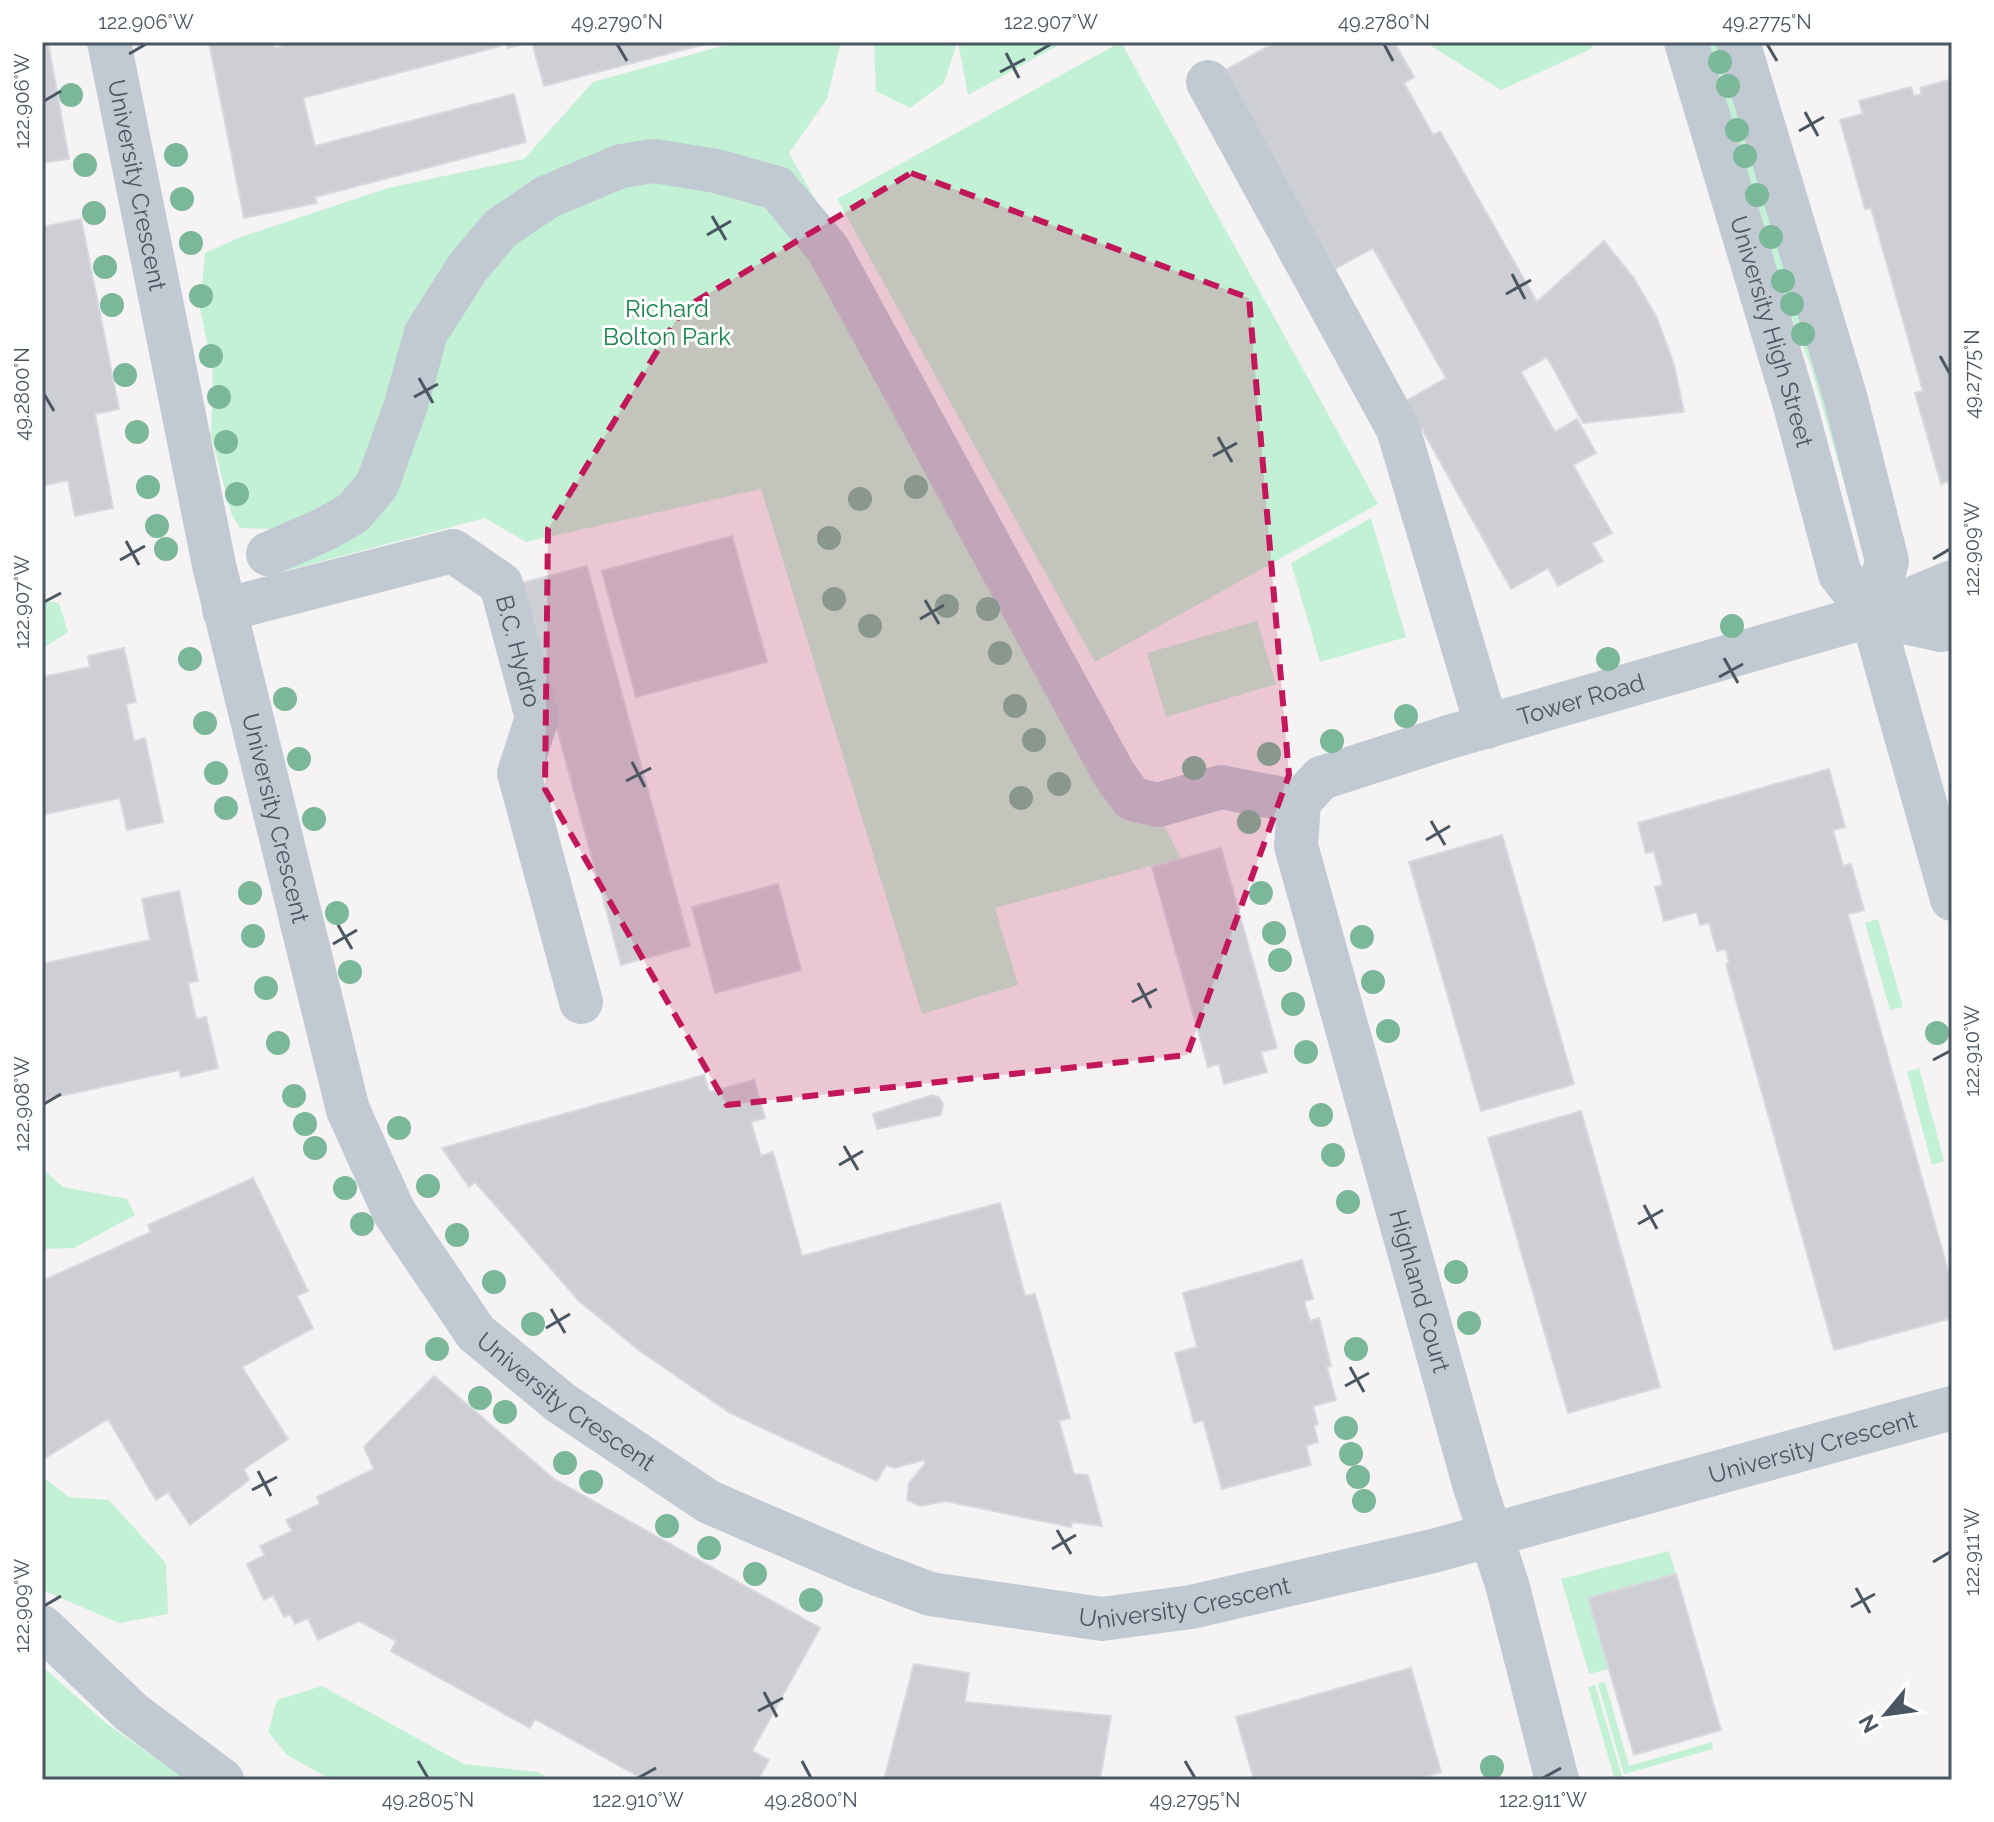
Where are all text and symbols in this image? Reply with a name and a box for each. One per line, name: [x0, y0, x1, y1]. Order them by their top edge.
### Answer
text: 122.906°W: [98, 10, 194, 34]
text: 49.2790°N: [571, 10, 663, 34]
text: 122.907°W: [1004, 10, 1098, 34]
text: 49.2780°N: [1338, 10, 1430, 34]
text: 49.2775°N: [1722, 10, 1812, 34]
text: 122.906°W: [10, 53, 34, 149]
street label: University Crescent: [102, 77, 173, 293]
street label: University High Street: [1724, 212, 1820, 450]
park label: Richard Bolton Park: [603, 294, 731, 351]
text: 49.2775°N: [1960, 329, 1984, 419]
text: 49.2800°N: [10, 347, 34, 441]
text: 122.909°W: [1960, 502, 1984, 596]
text: 122.907°W: [10, 555, 34, 649]
street label: B.C. Hydro: [490, 592, 548, 710]
street label: Tower Road: [1514, 667, 1647, 731]
street label: University Crescent: [236, 710, 316, 926]
text: 122.910°W: [1960, 1005, 1984, 1097]
text: 122.908°W: [10, 1056, 34, 1152]
street label: Highland Court: [1384, 1206, 1457, 1376]
street label: University Crescent: [471, 1326, 661, 1477]
street label: University Crescent: [1705, 1404, 1920, 1489]
text: 122.911°W: [1960, 1508, 1984, 1596]
text: 122.909°W: [10, 1559, 34, 1653]
street label: University Crescent: [1077, 1570, 1293, 1634]
north arrow: [1846, 1674, 1926, 1754]
text: N: [1853, 1710, 1884, 1737]
text: 49.2805°N: [382, 1788, 474, 1812]
text: 122.910°W: [592, 1788, 684, 1812]
text: 49.2800°N: [764, 1788, 858, 1812]
text: 49.2795°N: [1150, 1788, 1240, 1812]
text: 122.911°W: [1499, 1788, 1587, 1812]

